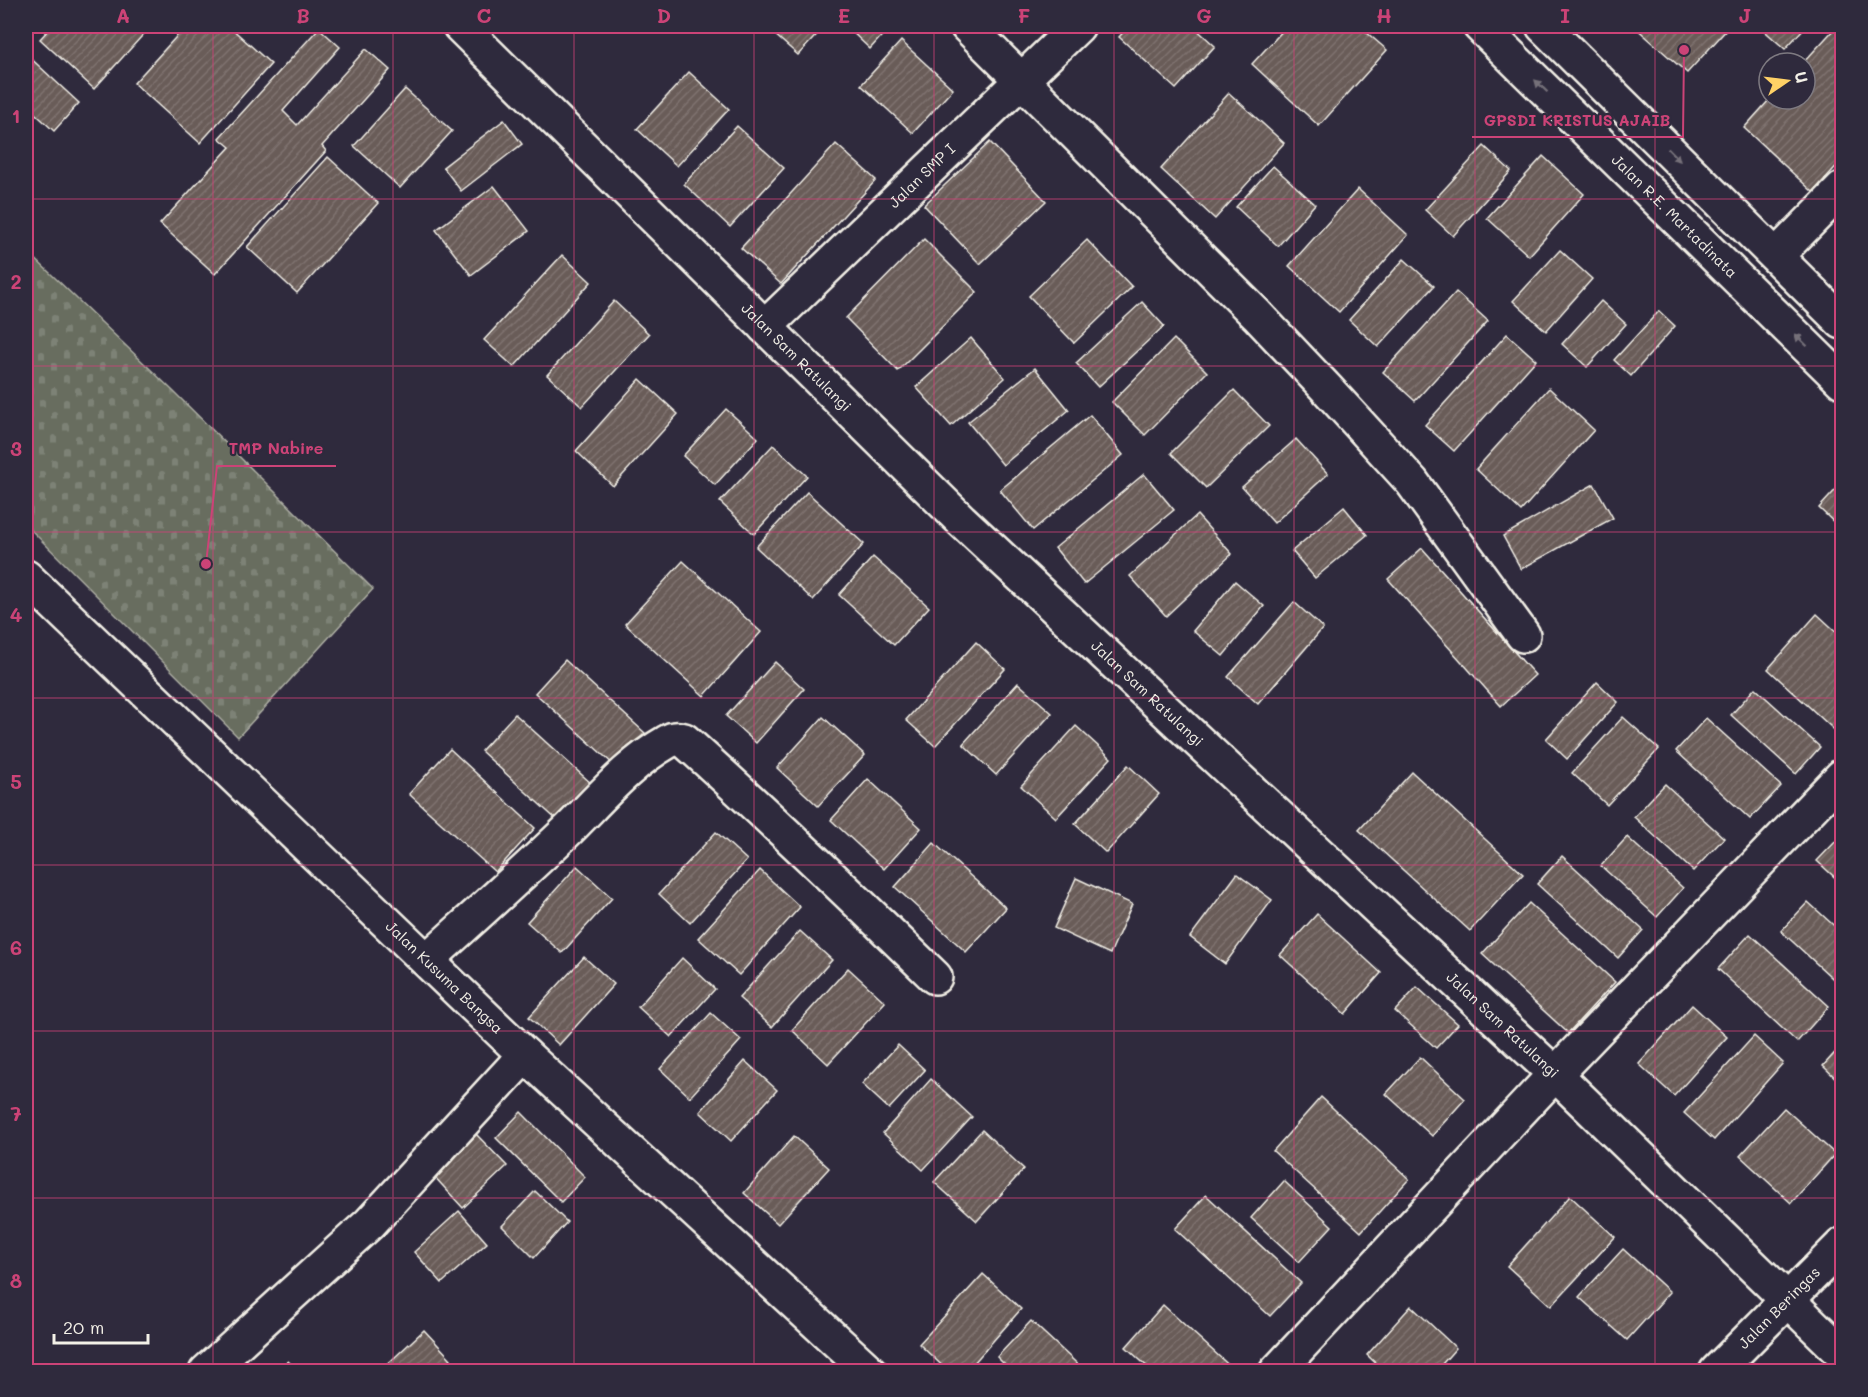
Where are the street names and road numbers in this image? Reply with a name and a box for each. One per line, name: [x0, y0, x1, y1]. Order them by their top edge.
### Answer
street label: Jalan SMP I: [884, 138, 959, 212]
street label: Jalan R.E. Martadinata: [1608, 150, 1742, 282]
street label: Jalan Sam Ratulangi: [737, 298, 856, 415]
street label: Jalan Sam Ratulangi: [1087, 635, 1208, 750]
street label: Jalan Kusuma Bangsa: [382, 916, 508, 1038]
street label: Jalan Sam Ratulangi: [1443, 967, 1564, 1082]
street label: Jalan Beringas: [1733, 1262, 1824, 1353]

